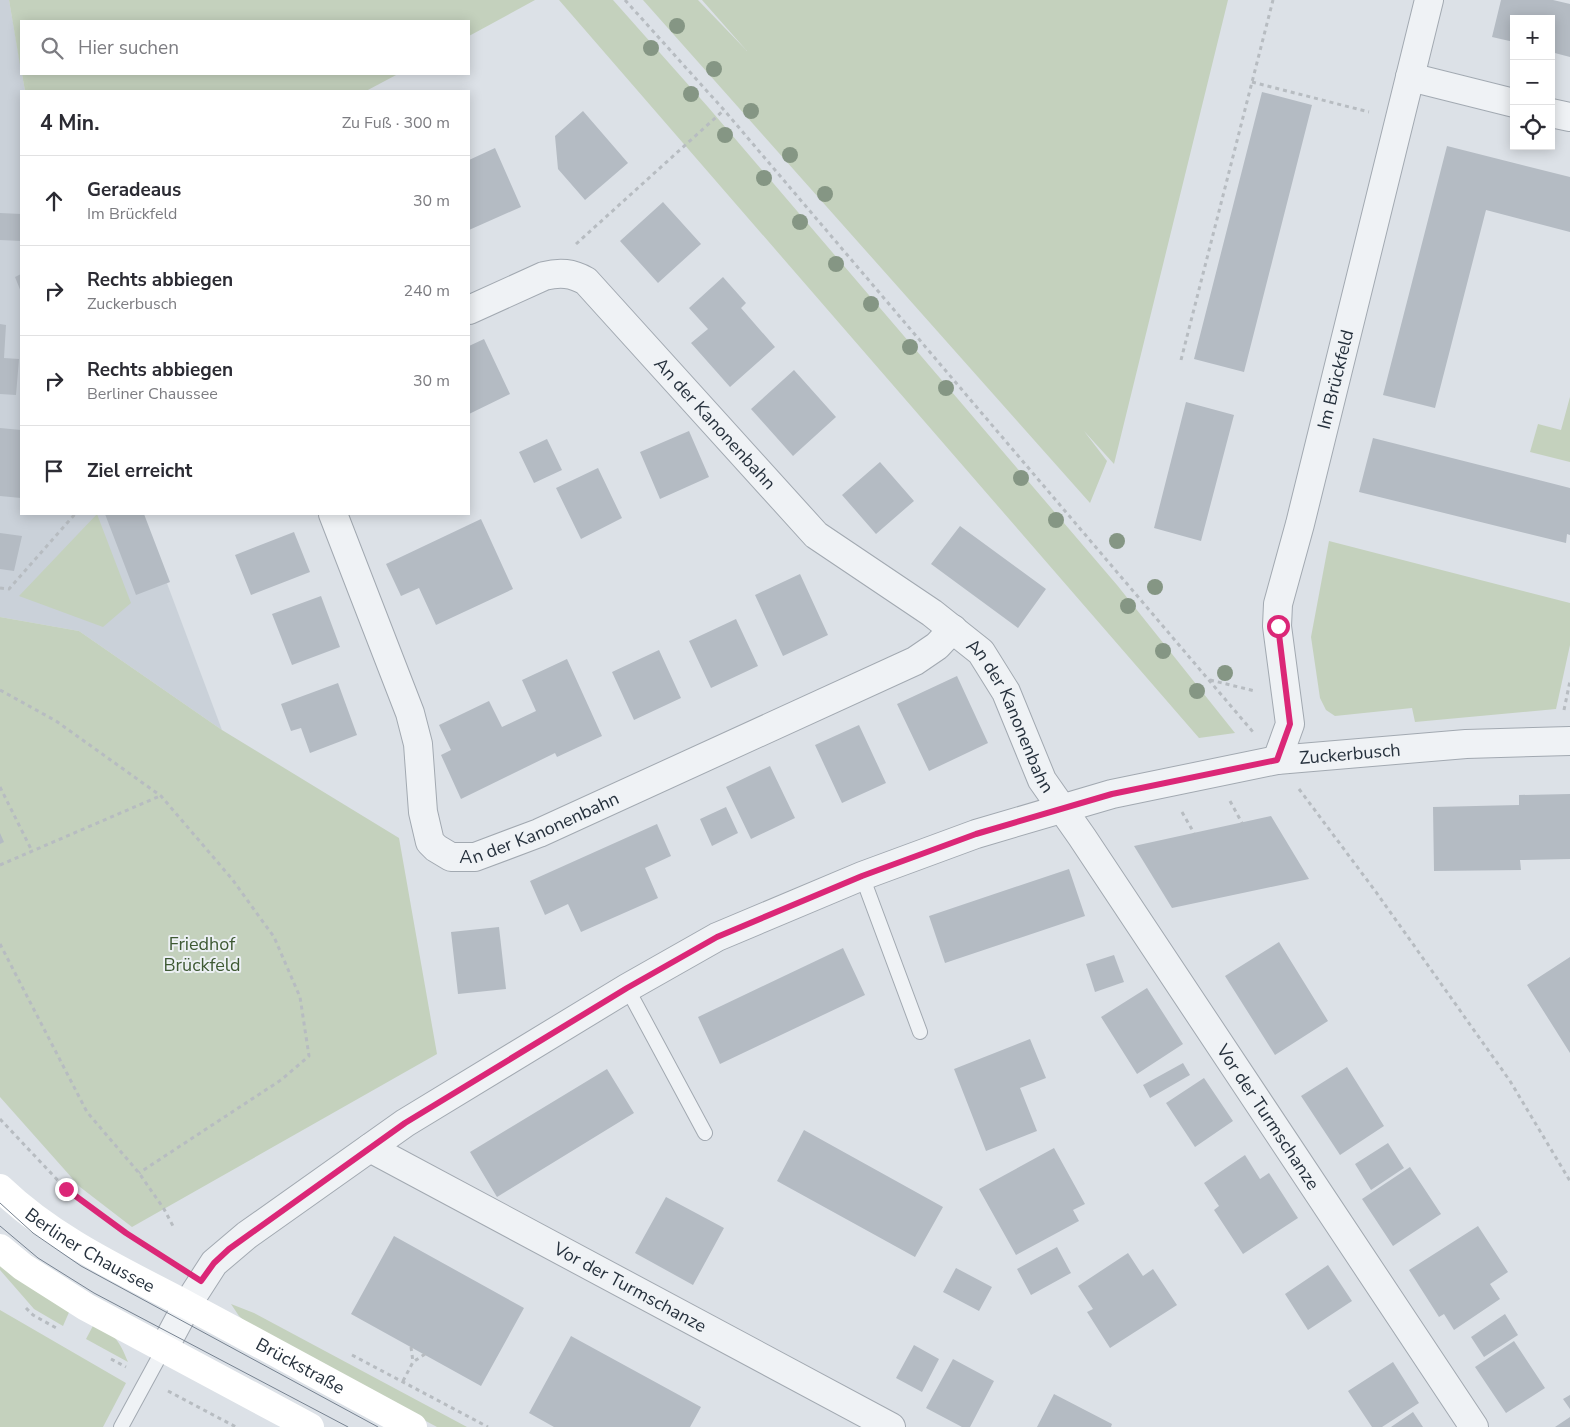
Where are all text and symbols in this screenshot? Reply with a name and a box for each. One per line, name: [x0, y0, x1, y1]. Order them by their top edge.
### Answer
map controls: [1510, 15, 1555, 150]
button: +: [1510, 15, 1555, 60]
search box: [20, 20, 470, 75]
icon: search: [38, 34, 66, 62]
text: Hier suchen: [78, 35, 179, 61]
button: −: [1510, 60, 1555, 105]
button: locate: [1510, 105, 1555, 150]
text: 4 Min.: [40, 109, 99, 137]
text: Zu Fuß · 300 m: [342, 112, 450, 134]
text: Geradeaus: [87, 177, 181, 203]
icon: ahead: [40, 187, 68, 215]
text: 30 m: [413, 190, 450, 212]
text: Im Brückfeld: [87, 203, 177, 225]
text: Rechts abbiegen: [87, 267, 233, 293]
icon: right: [40, 277, 68, 305]
text: 240 m: [403, 280, 450, 302]
text: Zuckerbusch: [87, 293, 177, 315]
street label: Im Brückfeld: [1312, 327, 1359, 432]
street label: An der Kanonenbahn: [649, 352, 781, 495]
text: Rechts abbiegen: [87, 357, 233, 383]
icon: right: [40, 367, 68, 395]
text: 30 m: [413, 370, 450, 392]
text: Berliner Chaussee: [87, 383, 218, 405]
icon: arrive: [40, 457, 68, 485]
text: Ziel erreicht: [87, 458, 192, 484]
route start: [1267, 615, 1290, 638]
street label: An der Kanonenbahn: [962, 633, 1059, 798]
street label: Zuckerbusch: [1298, 738, 1401, 770]
street label: An der Kanonenbahn: [459, 786, 623, 869]
park label: Friedhof Brückfeld: [163, 932, 241, 977]
street label: Vor der Turmschanze: [1210, 1039, 1325, 1194]
route end: [55, 1178, 78, 1201]
street label: Berliner Chaussee: [20, 1202, 159, 1298]
street label: Vor der Turmschanze: [549, 1236, 711, 1338]
street label: Brückstraße: [252, 1332, 349, 1400]

